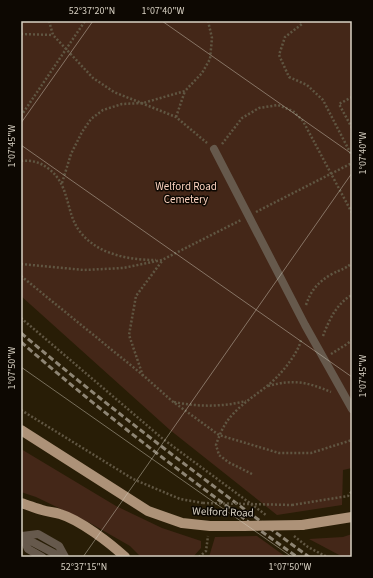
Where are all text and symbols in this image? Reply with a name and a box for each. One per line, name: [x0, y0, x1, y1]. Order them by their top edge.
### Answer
text: 52°37'20"N: [69, 4, 115, 18]
text: 1°07'40"W: [142, 4, 185, 18]
text: 1°07'45"W: [5, 124, 19, 167]
text: 1°07'40"W: [356, 131, 370, 174]
park label: Welford Road Cemetery: [155, 179, 217, 207]
text: 1°07'50"W: [5, 346, 19, 389]
text: 1°07'45"W: [356, 354, 370, 397]
street label: Welford Road: [192, 503, 254, 521]
text: 52°37'15"N: [61, 560, 107, 574]
text: 1°07'50"W: [269, 560, 312, 574]

